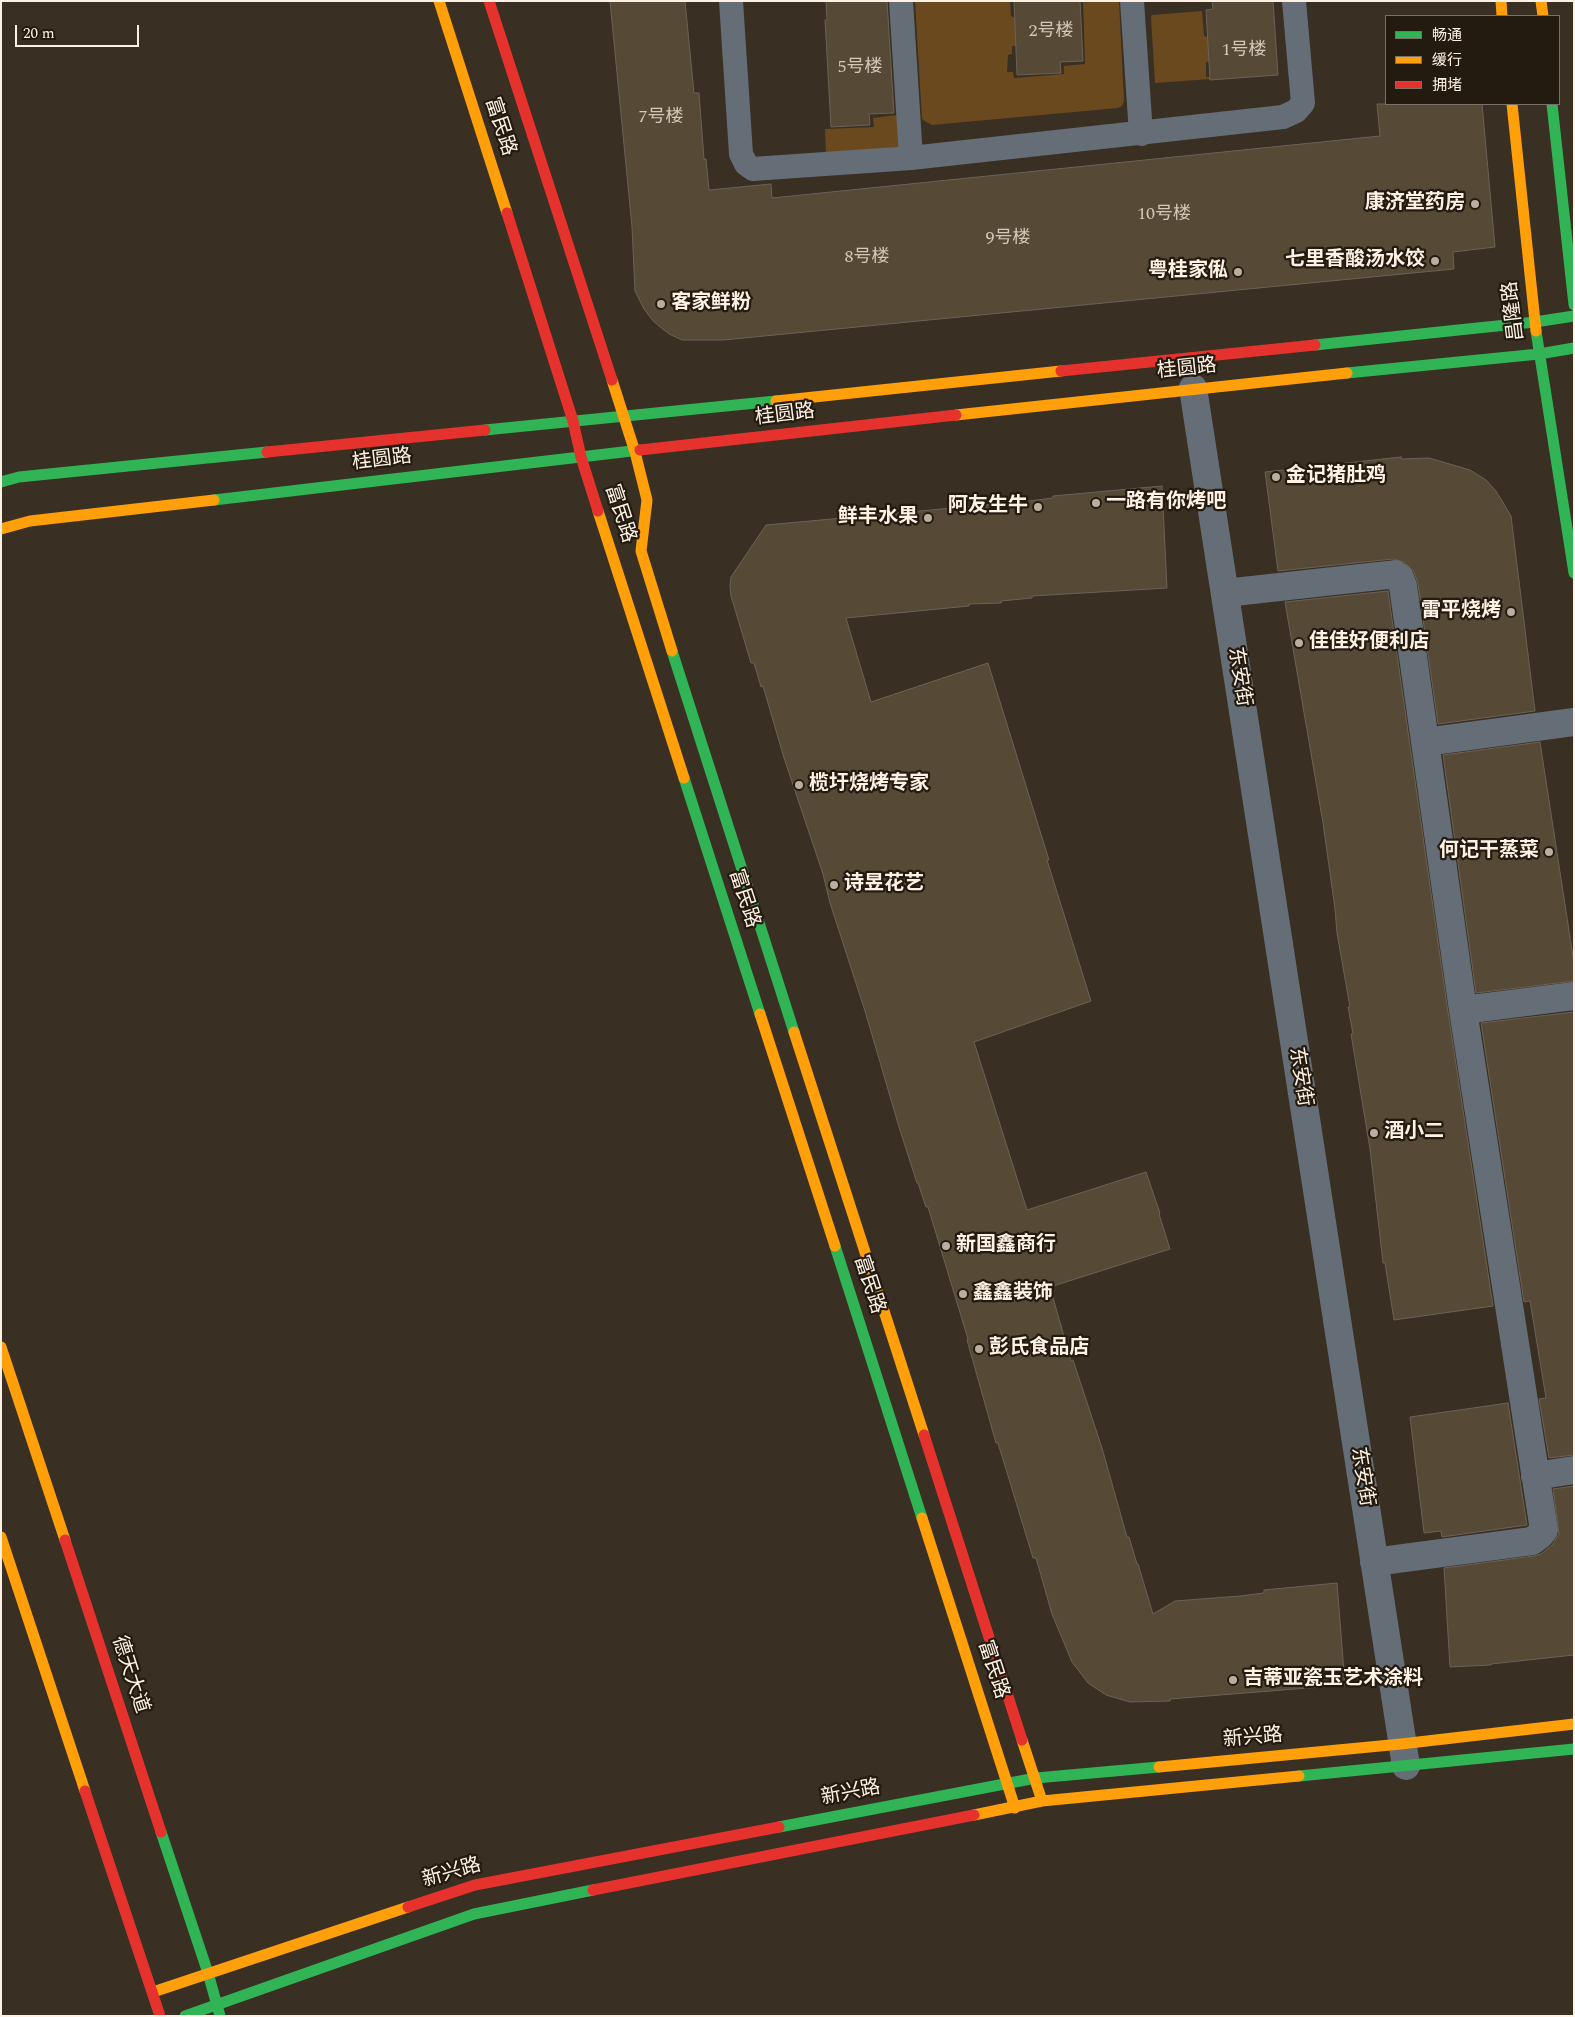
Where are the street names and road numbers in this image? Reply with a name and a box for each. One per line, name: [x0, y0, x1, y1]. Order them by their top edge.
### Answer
street label: 富民路: [478, 95, 520, 159]
street label: 昌隆路: [1499, 280, 1531, 342]
street label: 桂圆路: [1156, 355, 1218, 385]
street label: 桂圆路: [754, 400, 816, 432]
street label: 桂圆路: [351, 445, 413, 477]
street label: 富民路: [598, 482, 640, 546]
street label: 东安街: [1221, 645, 1255, 709]
street label: 富民路: [722, 867, 764, 931]
street label: 东安街: [1282, 1045, 1316, 1109]
street label: 富民路: [847, 1253, 889, 1317]
street label: 东安街: [1344, 1445, 1378, 1509]
street label: 德天大道: [105, 1633, 153, 1717]
street label: 富民路: [971, 1638, 1013, 1702]
street label: 新兴路: [1222, 1724, 1284, 1754]
street label: 新兴路: [819, 1776, 883, 1812]
street label: 新兴路: [420, 1854, 484, 1894]

